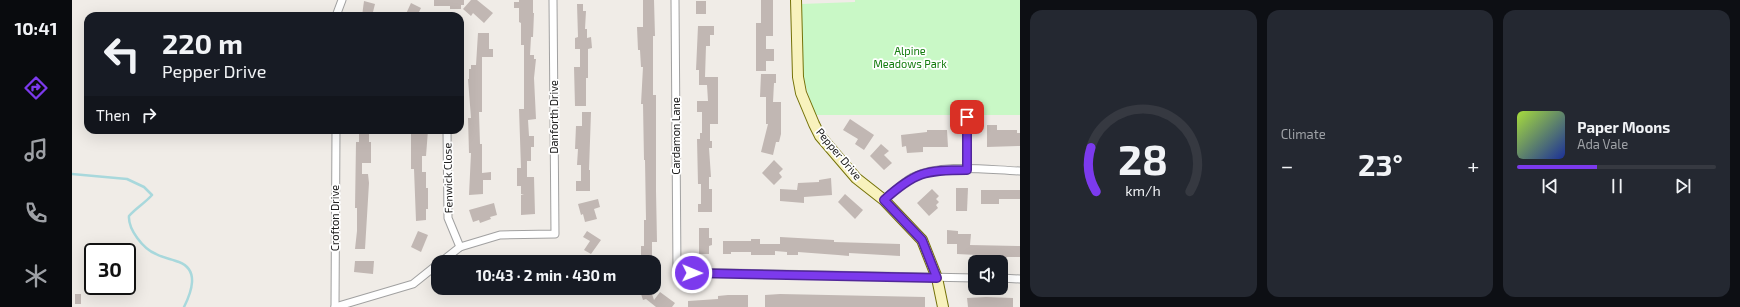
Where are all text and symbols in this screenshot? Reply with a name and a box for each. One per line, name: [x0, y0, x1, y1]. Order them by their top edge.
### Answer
text: 10:41: [14, 17, 58, 39]
text: 220 m: [162, 26, 243, 60]
icon: left: [96, 28, 148, 80]
park label: Alpine Meadows Park: [873, 44, 947, 70]
text: Pepper Drive: [162, 60, 266, 82]
icon: directions: [22, 74, 50, 102]
street label: Danforth Drive: [547, 80, 560, 154]
street label: Cardamon Lane: [669, 97, 682, 175]
pin: [950, 100, 984, 134]
icon: right: [138, 104, 160, 126]
text: Then: [96, 106, 130, 124]
icon: arrive: [956, 106, 978, 128]
text: Paper Moons: [1577, 118, 1670, 136]
street label: Pepper Drive: [814, 125, 865, 182]
text: Climate: [1281, 126, 1326, 142]
text: 28: [1118, 132, 1168, 182]
icon: music: [22, 136, 50, 164]
text: Ada Vale: [1577, 136, 1628, 152]
street label: Fenwick Close: [440, 143, 455, 213]
text: 23°: [1358, 146, 1403, 182]
text: −: [1281, 152, 1294, 178]
text: +: [1467, 152, 1479, 178]
icon: previous: [1539, 175, 1561, 197]
icon: pause: [1606, 175, 1628, 197]
icon: next: [1672, 175, 1694, 197]
text: km/h: [1126, 181, 1161, 198]
street label: Crofton Drive: [328, 185, 341, 251]
icon: phone: [22, 199, 50, 227]
speed limit sign: 30: [84, 243, 136, 295]
position arrow: [671, 252, 713, 294]
map controls: [968, 255, 1008, 295]
button: sound: [968, 255, 1008, 295]
icon: climate: [22, 262, 50, 290]
text: 10:43 · 2 min · 430 m: [476, 266, 616, 284]

